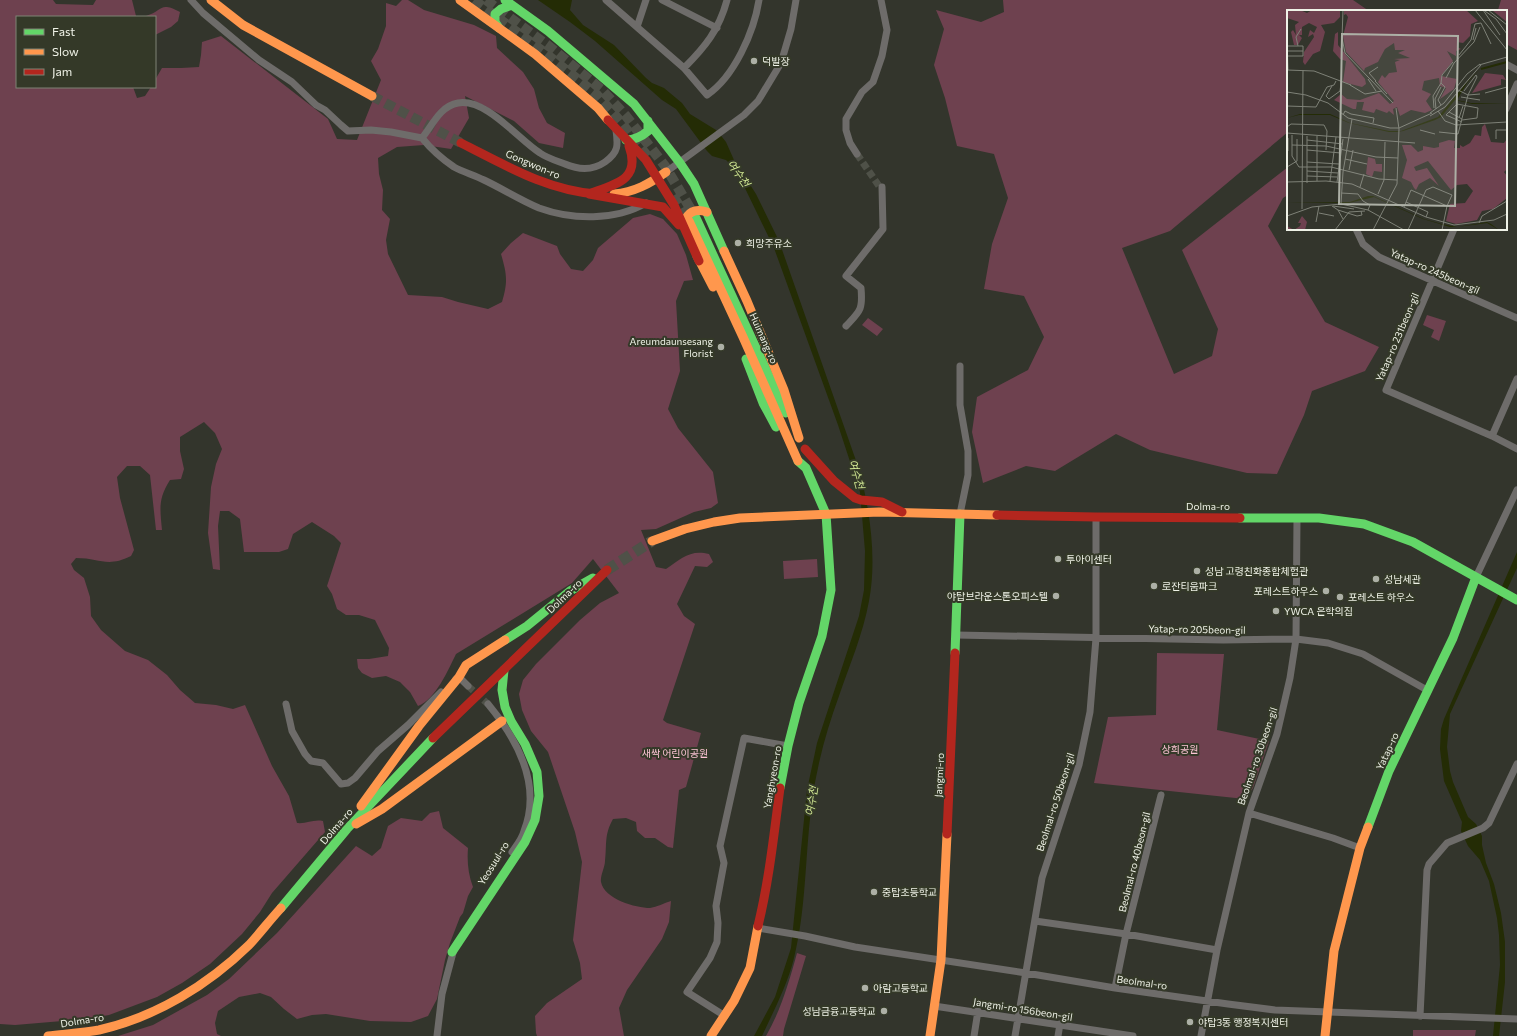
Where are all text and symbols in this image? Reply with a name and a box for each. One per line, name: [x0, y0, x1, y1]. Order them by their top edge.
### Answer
inset map: [1287, 10, 1507, 230]
legend: [16, 16, 156, 88]
text: Fast: [52, 24, 75, 38]
text: Slow: [52, 44, 79, 58]
place label: 덕발장: [762, 55, 790, 67]
marker: 덕발장: [749, 56, 759, 66]
text: Jam: [52, 64, 72, 79]
street label: Gongwon-ro: [504, 147, 562, 181]
water label: 여수천: [725, 157, 754, 191]
place label: 희망주유소: [746, 237, 792, 249]
marker: 희망주유소: [733, 238, 743, 248]
street label: Yatap-ro 245beon-gil: [1388, 246, 1482, 296]
street label: Yatap-ro 231beon-gil: [1373, 291, 1421, 383]
street label: Huimang-ro: [747, 311, 781, 365]
place label: Areumdaunsesang Florist: [630, 335, 714, 359]
marker: Areumdaunsesang Florist: [716, 342, 726, 352]
water label: 여수천: [847, 458, 868, 492]
street label: Dolma-ro: [1186, 500, 1230, 512]
place label: 투아이센터: [1066, 553, 1112, 565]
marker: 투아이센터: [1053, 554, 1063, 564]
place label: 성남 고령친화종합체험관: [1205, 565, 1309, 577]
marker: 성남 고령친화종합체험관: [1192, 566, 1202, 576]
place label: 성남세관: [1384, 573, 1422, 585]
marker: 성남세관: [1371, 574, 1381, 584]
street label: Dolma-ro: [544, 576, 584, 616]
place label: 로잔티움파크: [1162, 580, 1217, 592]
marker: 로잔티움파크: [1149, 581, 1159, 591]
place label: 포레스트하우스: [1254, 585, 1318, 597]
marker: 포레스트하우스: [1321, 586, 1331, 596]
place label: 야탑브라운스톤오피스텔: [947, 590, 1048, 602]
marker: 야탑브라운스톤오피스텔: [1051, 591, 1061, 601]
place label: 포레스트 하우스: [1348, 591, 1414, 603]
marker: 포레스트 하우스: [1335, 592, 1345, 602]
place label: YWCA 은학의집: [1284, 605, 1353, 617]
marker: YWCA 은학의집: [1271, 606, 1281, 616]
street label: Yatap-ro 205beon-gil: [1148, 622, 1246, 636]
street label: Beolmal-ro 30beon-gil: [1235, 706, 1279, 806]
street label: Yatap-ro: [1373, 730, 1401, 772]
park label: 상희공원: [1162, 743, 1198, 755]
street label: Yanghyeon-ro: [761, 745, 783, 809]
park label: 새싹 어린이공원: [642, 747, 708, 759]
street label: Beolmal-ro 50beon-gil: [1033, 751, 1077, 853]
street label: Jangmi-ro: [932, 752, 946, 798]
water label: 여수천: [802, 783, 820, 817]
street label: Dolma-ro: [317, 805, 355, 846]
street label: Beolmal-ro 40beon-gil: [1116, 811, 1152, 913]
street label: Yeosuul-ro: [475, 839, 511, 887]
place label: 중탑초등학교: [882, 886, 937, 898]
marker: 중탑초등학교: [869, 887, 879, 897]
street label: Beolmal-ro: [1116, 973, 1168, 991]
place label: 아람고등학교: [873, 982, 928, 994]
marker: 아람고등학교: [860, 983, 870, 993]
street label: Jangmi-ro 156beon-gil: [973, 995, 1073, 1023]
place label: 성남금융고등학교: [802, 1005, 876, 1017]
marker: 성남금융고등학교: [879, 1006, 889, 1016]
street label: Dolma-ro: [59, 1011, 105, 1029]
place label: 야탑3동 행정복지센터: [1198, 1016, 1288, 1028]
marker: 야탑3동 행정복지센터: [1185, 1017, 1195, 1027]

